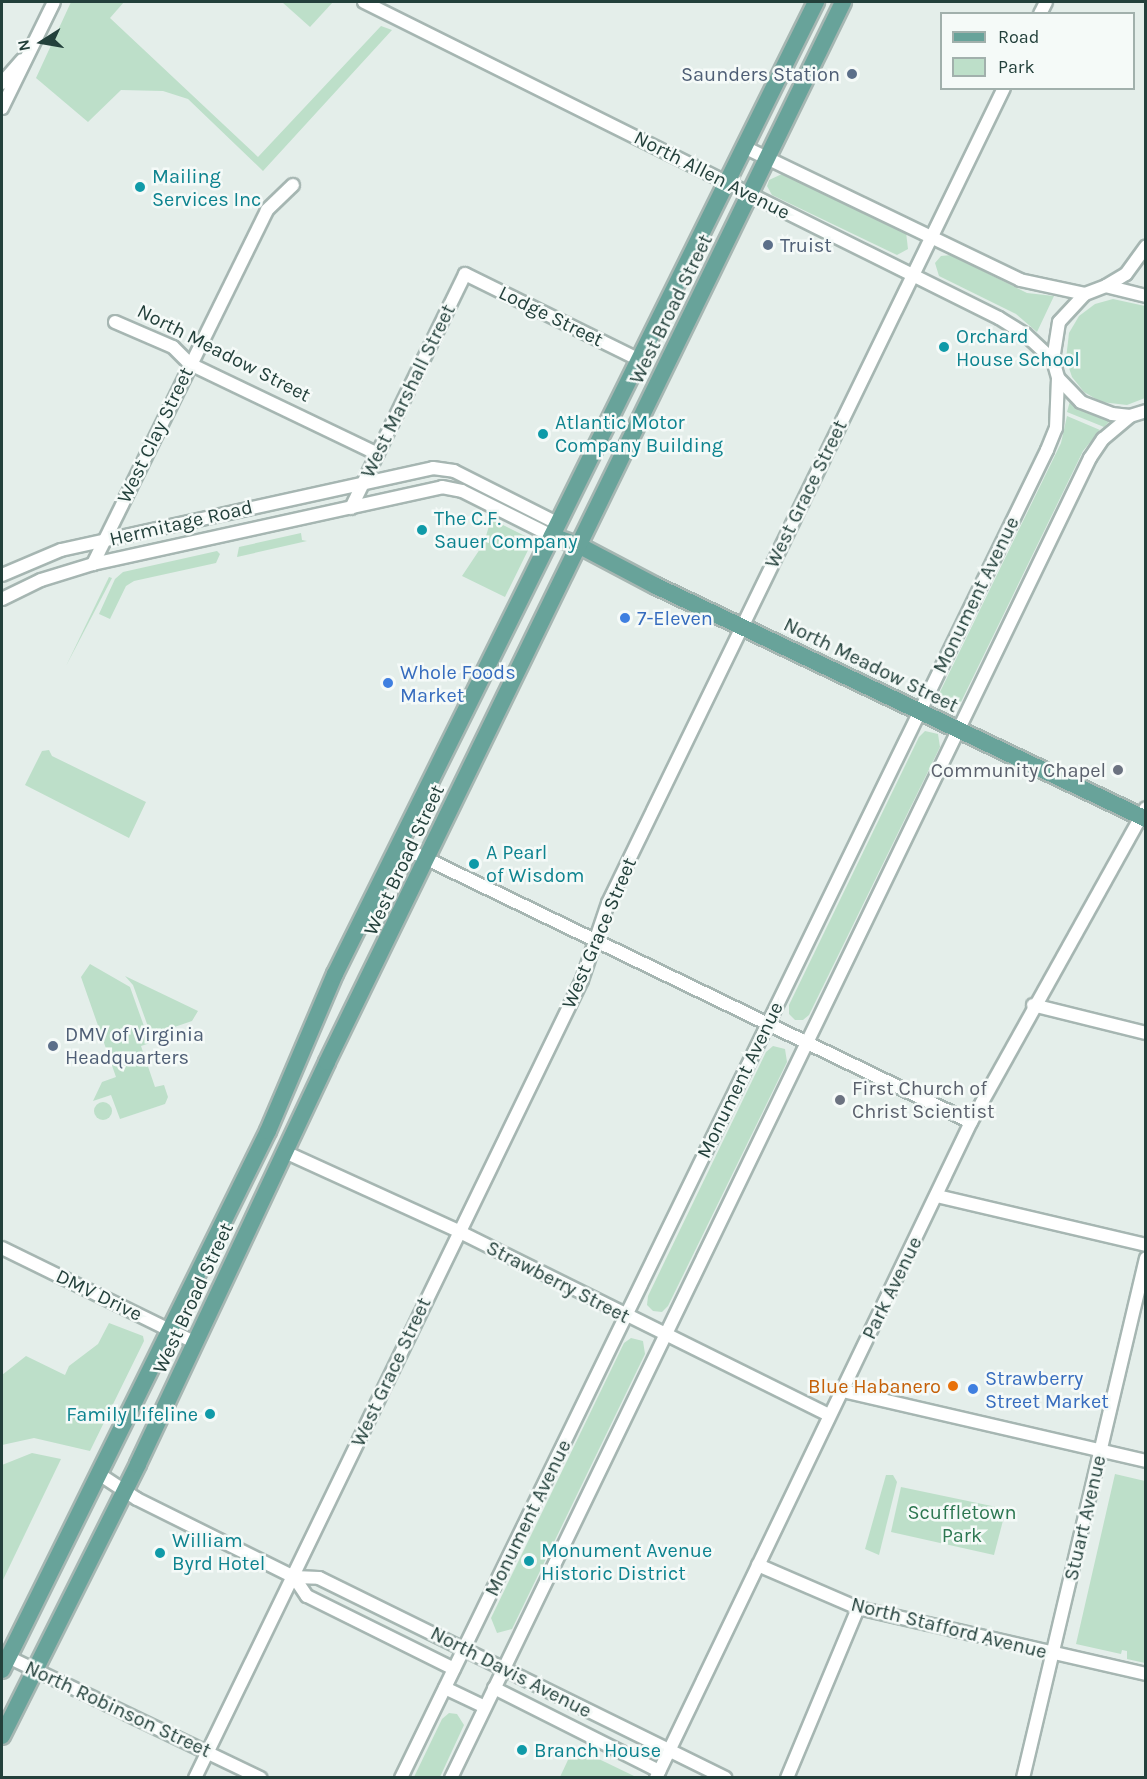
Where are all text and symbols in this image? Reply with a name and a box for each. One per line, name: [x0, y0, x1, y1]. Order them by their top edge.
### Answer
north arrow: [12, 12, 72, 72]
legend: [940, 12, 1135, 90]
text: Road: [998, 26, 1039, 48]
text: N: [13, 38, 34, 53]
text: Park: [998, 56, 1035, 78]
place label: Saunders Station: [681, 62, 840, 86]
marker: Saunders Station: [845, 67, 859, 81]
street label: North Allen Avenue: [630, 125, 794, 225]
place label: Mailing Services Inc: [152, 164, 261, 211]
marker: Mailing Services Inc: [133, 180, 147, 194]
street label: West Broad Street: [624, 230, 718, 388]
place label: Truist: [780, 233, 832, 257]
marker: Truist: [761, 238, 775, 252]
street label: Lodge Street: [495, 280, 607, 352]
street label: North Meadow Street: [133, 299, 315, 407]
street label: West Marshall Street: [356, 300, 460, 482]
place label: Orchard House School: [956, 324, 1080, 371]
marker: Orchard House School: [937, 340, 951, 354]
street label: West Clay Street: [112, 363, 198, 507]
place label: Atlantic Motor Company Building: [555, 410, 723, 457]
street label: West Grace Street: [760, 416, 852, 572]
marker: Atlantic Motor Company Building: [536, 427, 550, 441]
street label: Hermitage Road: [107, 495, 255, 551]
place label: The C.F. Sauer Company: [434, 506, 577, 553]
street label: Monument Avenue: [928, 513, 1024, 677]
marker: The C.F. Sauer Company: [415, 523, 429, 537]
place label: 7-Eleven: [637, 606, 713, 630]
marker: 7-Eleven: [618, 611, 632, 625]
street label: North Meadow Street: [780, 612, 962, 718]
place label: Whole Foods Market: [400, 660, 516, 707]
marker: Whole Foods Market: [381, 676, 395, 690]
place label: Community Chapel: [931, 758, 1106, 782]
marker: Community Chapel: [1111, 763, 1125, 777]
street label: West Broad Street: [359, 781, 449, 939]
place label: A Pearl of Wisdom: [486, 840, 584, 887]
street label: West Grace Street: [556, 854, 642, 1012]
marker: A Pearl of Wisdom: [467, 857, 481, 871]
street label: Monument Avenue: [692, 998, 788, 1162]
place label: DMV of Virginia Headquarters: [65, 1022, 204, 1069]
marker: DMV of Virginia Headquarters: [46, 1039, 60, 1053]
place label: First Church of Christ Scientist: [852, 1076, 995, 1123]
marker: First Church of Christ Scientist: [833, 1093, 847, 1107]
street label: West Broad Street: [148, 1219, 238, 1377]
street label: Park Avenue: [857, 1233, 927, 1343]
street label: Strawberry Street: [482, 1235, 634, 1329]
street label: DMV Drive: [52, 1264, 146, 1326]
street label: West Grace Street: [346, 1294, 436, 1450]
place label: Strawberry Street Market: [985, 1366, 1109, 1413]
place label: Blue Habanero: [808, 1374, 941, 1398]
marker: Blue Habanero: [946, 1379, 960, 1393]
marker: Strawberry Street Market: [966, 1382, 980, 1396]
place label: Family Lifeline: [66, 1402, 198, 1426]
marker: Family Lifeline: [203, 1407, 217, 1421]
street label: Monument Avenue: [480, 1436, 576, 1600]
street label: Stuart Avenue: [1059, 1453, 1111, 1583]
park label: Scuffletown Park: [907, 1500, 1017, 1547]
place label: William Byrd Hotel: [172, 1529, 265, 1576]
place label: Monument Avenue Historic District: [541, 1538, 712, 1585]
marker: William Byrd Hotel: [153, 1546, 167, 1560]
marker: Monument Avenue Historic District: [522, 1554, 536, 1568]
street label: North Stafford Avenue: [849, 1592, 1049, 1664]
street label: North Davis Avenue: [426, 1621, 596, 1723]
street label: North Robinson Street: [21, 1655, 215, 1763]
place label: Branch House: [534, 1738, 661, 1762]
marker: Branch House: [515, 1743, 529, 1757]

